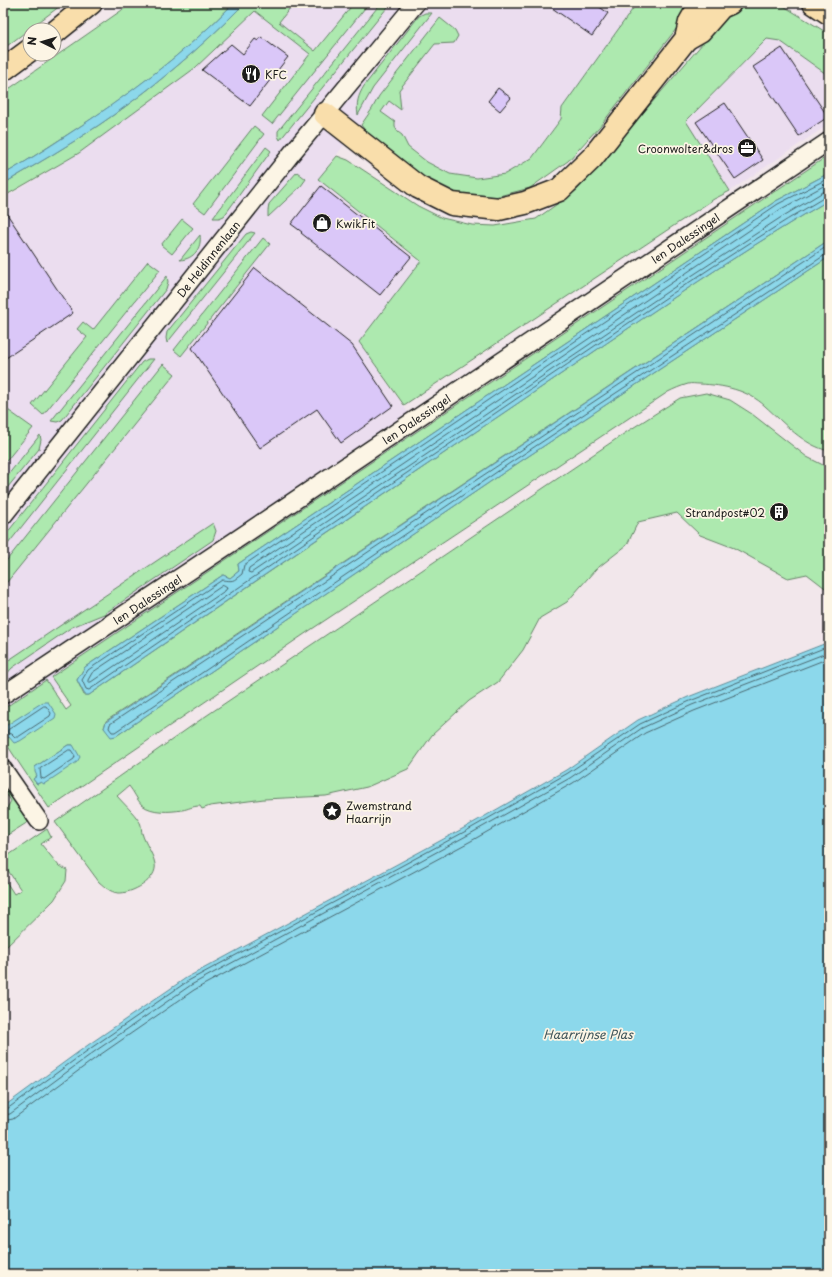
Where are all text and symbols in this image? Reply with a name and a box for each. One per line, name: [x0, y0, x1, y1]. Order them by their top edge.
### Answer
north arrow: [22, 22, 62, 62]
text: N: [23, 36, 40, 46]
restaurant icon: KFC: [240, 63, 262, 85]
place label: KFC: [265, 66, 287, 83]
office icon: Croonwolter&dros: [736, 137, 758, 159]
place label: Croonwolter&dros: [638, 140, 733, 157]
street label: Ien Dalessingel: [647, 209, 723, 267]
shop icon: KwikFit: [311, 212, 333, 234]
place label: KwikFit: [336, 215, 376, 232]
street label: De Heldinnenlaan: [172, 217, 244, 301]
street label: Ien Dalessingel: [379, 390, 454, 448]
building icon: Strandpost#02: [768, 501, 790, 523]
place label: Strandpost#02: [685, 504, 765, 521]
street label: Ien Dalessingel: [109, 570, 185, 628]
place label: Zwemstrand Haarrijn: [346, 797, 412, 827]
place icon: Zwemstrand Haarrijn: [321, 800, 343, 822]
water label: Haarrijnse Plas: [543, 1025, 634, 1043]

